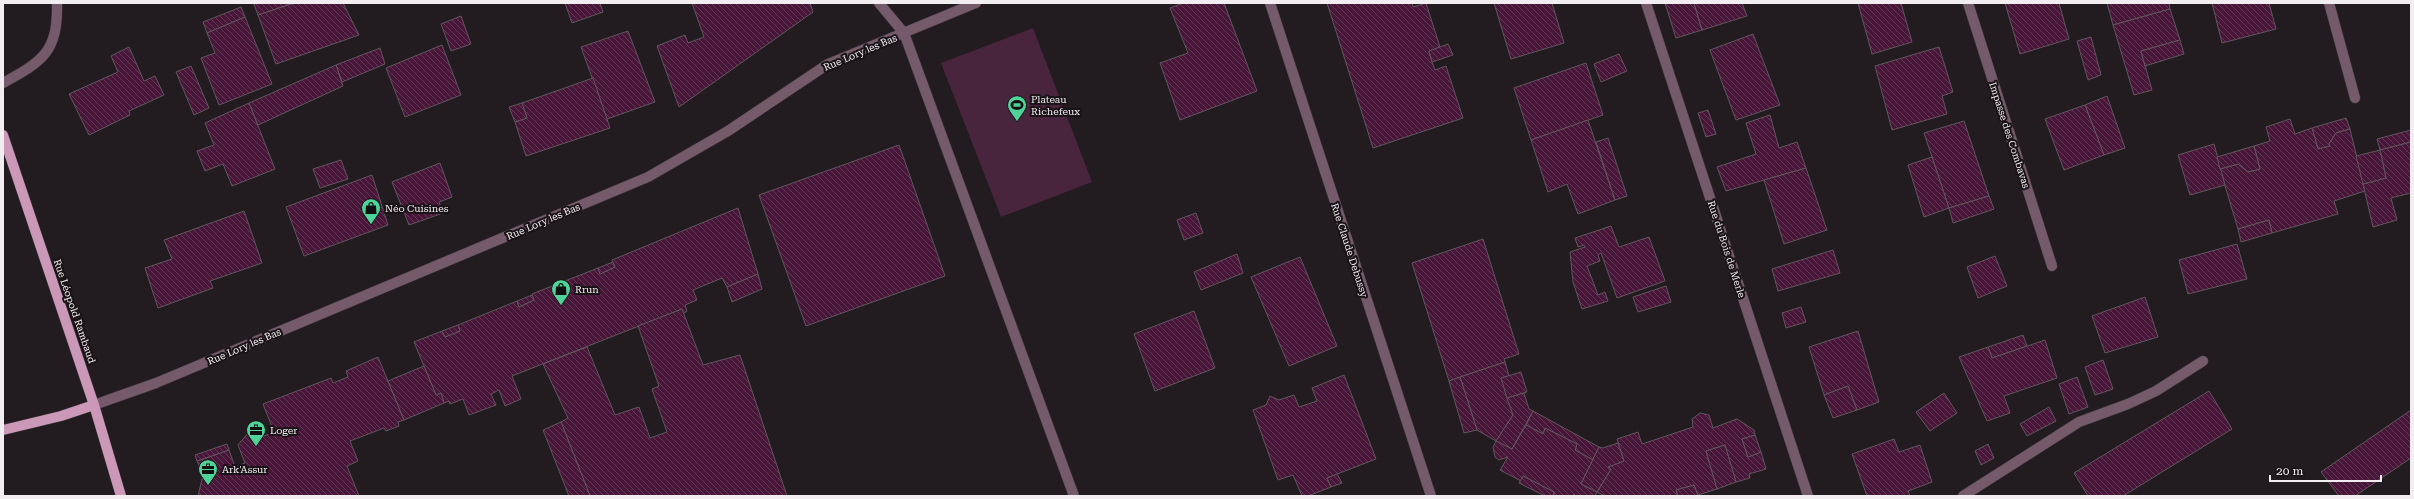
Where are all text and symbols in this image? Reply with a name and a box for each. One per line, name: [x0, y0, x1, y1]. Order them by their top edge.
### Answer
street label: Rue Lory les Bas: [822, 32, 899, 73]
street label: Impasse des Combavas: [1987, 81, 2032, 190]
sports icon: Plateau Richefeux: [1006, 94, 1028, 122]
place label: Plateau Richefeux: [1031, 94, 1080, 117]
shop icon: Néo Cuisines: [360, 197, 382, 225]
street label: Rue du Bois de Merle: [1706, 199, 1748, 300]
street label: Rue Lory les Bas: [505, 201, 582, 242]
street label: Rue Claude Debussy: [1329, 202, 1370, 299]
place label: Néo Cuisines: [385, 203, 449, 214]
street label: Rue Léopold Rambaud: [52, 258, 98, 365]
shop icon: Rrun: [550, 278, 572, 306]
place label: Rrun: [575, 284, 599, 295]
street label: Rue Lory les Bas: [206, 326, 283, 367]
office icon: Loger: [245, 419, 267, 447]
place label: Loger: [270, 425, 297, 436]
scale bar: [2270, 457, 2381, 483]
office icon: Ark'Assur: [197, 458, 219, 486]
place label: Ark'Assur: [222, 464, 267, 475]
text: 20 m: [2276, 464, 2303, 478]

